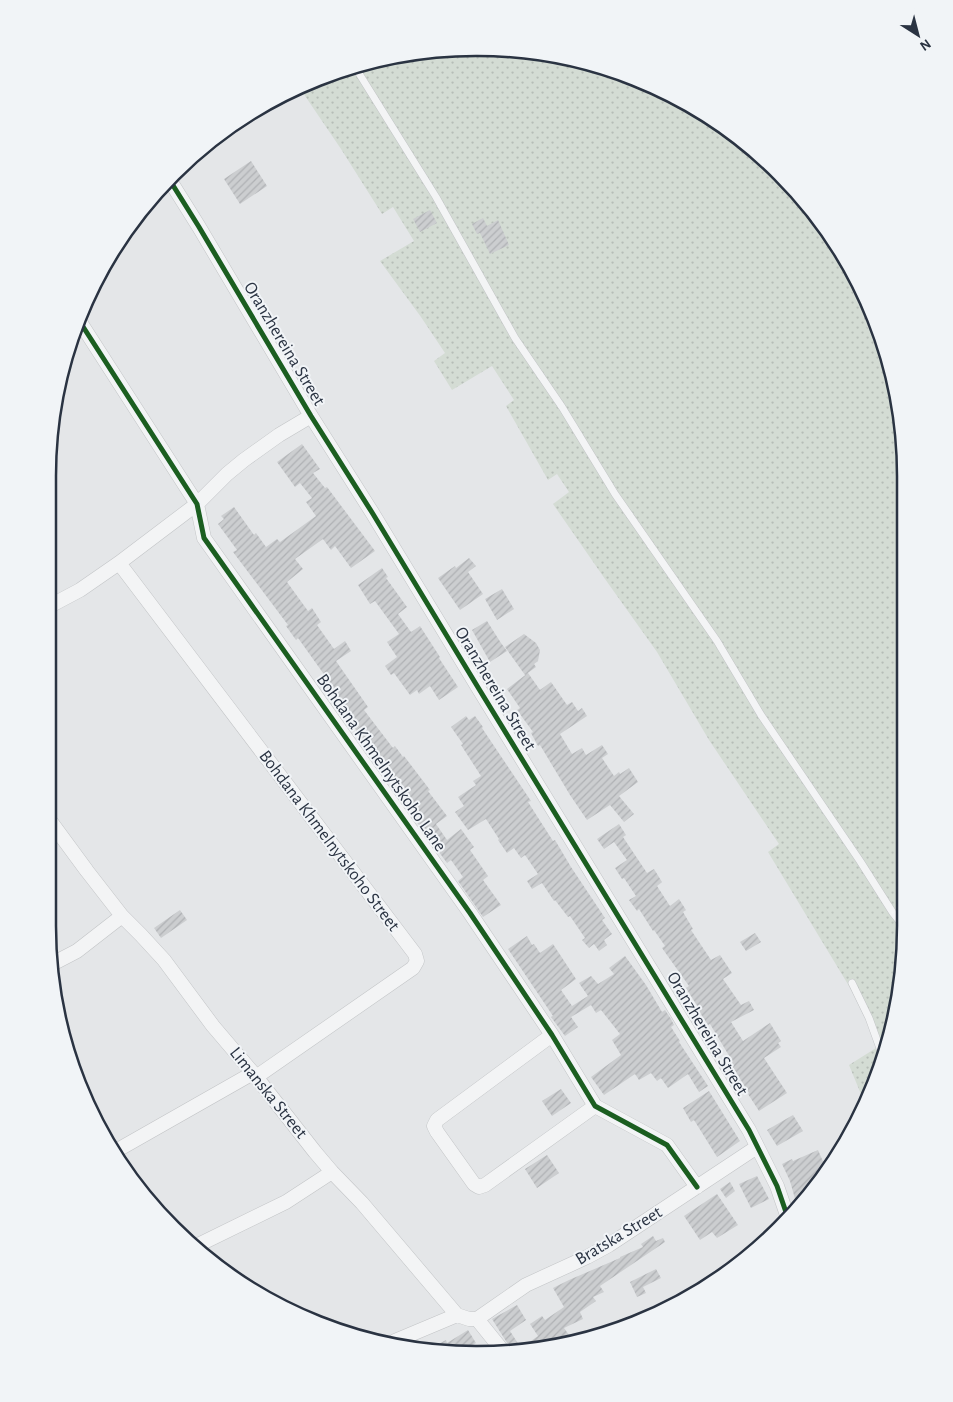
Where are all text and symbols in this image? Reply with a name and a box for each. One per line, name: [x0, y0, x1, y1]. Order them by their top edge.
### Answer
north arrow: [893, 10, 943, 60]
text: N: [917, 36, 933, 53]
street label: Oranzhereina Street: [240, 279, 328, 409]
street label: Oranzhereina Street: [451, 624, 539, 754]
street label: Bohdana Khmelnytskoho Lane: [313, 671, 449, 855]
street label: Bohdana Khmelnytskoho Street: [255, 747, 403, 935]
street label: Oranzhereina Street: [663, 969, 751, 1099]
street label: Limanska Street: [226, 1044, 310, 1142]
street label: Bratska Street: [573, 1203, 666, 1269]

